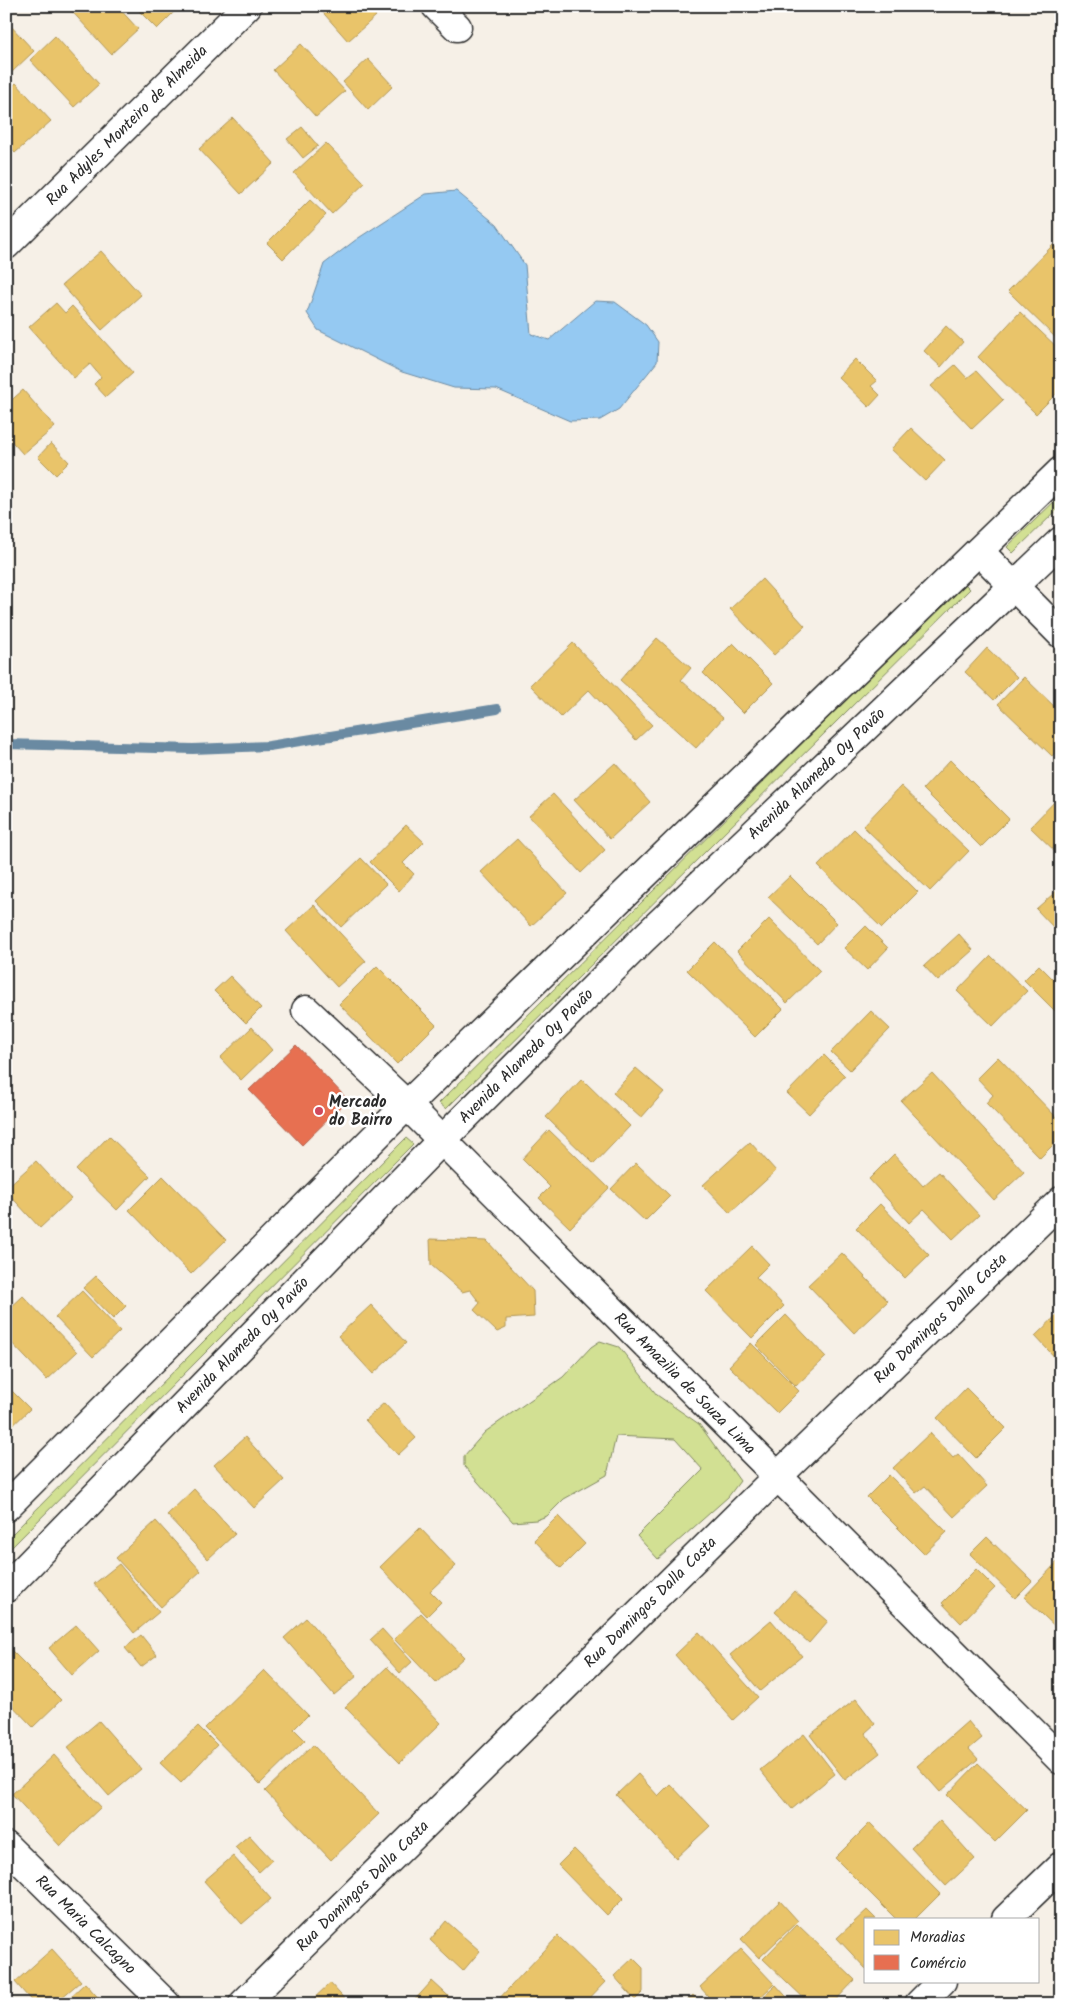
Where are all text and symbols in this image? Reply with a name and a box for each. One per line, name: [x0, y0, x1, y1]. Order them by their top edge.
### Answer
street label: Rua Adyles Monteiro de Almeida: [40, 39, 214, 212]
street label: Avenida Alameda Oy Pavão: [742, 702, 891, 846]
street label: Avenida Alameda Oy Pavão: [453, 983, 599, 1129]
place label: Mercado do Bairro: [329, 1090, 392, 1133]
marker: Mercado do Bairro: [313, 1105, 325, 1117]
street label: Rua Domingos Dalla Costa: [867, 1247, 1013, 1390]
street label: Avenida Alameda Oy Pavão: [170, 1271, 315, 1419]
street label: Rua Amazilia de Souza Lima: [608, 1306, 762, 1460]
street label: Rua Domingos Dalla Costa: [578, 1531, 723, 1674]
street label: Rua Domingos Dalla Costa: [290, 1814, 435, 1958]
street label: Rua Maria Calcagno: [30, 1869, 142, 1980]
legend: [864, 1918, 1040, 1982]
text: Moradias: [910, 1926, 966, 1950]
text: Comércio: [910, 1952, 967, 1976]

